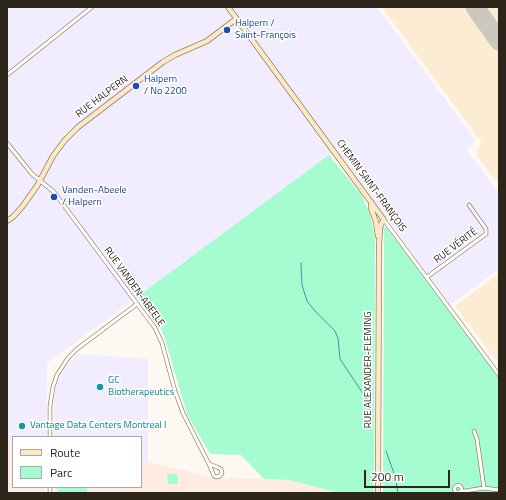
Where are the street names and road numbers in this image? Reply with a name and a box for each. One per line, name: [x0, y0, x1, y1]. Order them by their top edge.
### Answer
street label: RUE HALPERN: [74, 73, 130, 121]
street label: CHEMIN SAINT-FRANÇOIS: [334, 138, 408, 234]
street label: RUE VÉRITÉ: [432, 226, 480, 266]
street label: RUE VANDEN-ABEELE: [101, 245, 167, 329]
street label: RUE ALEXANDER-FLEMING: [363, 312, 375, 428]

